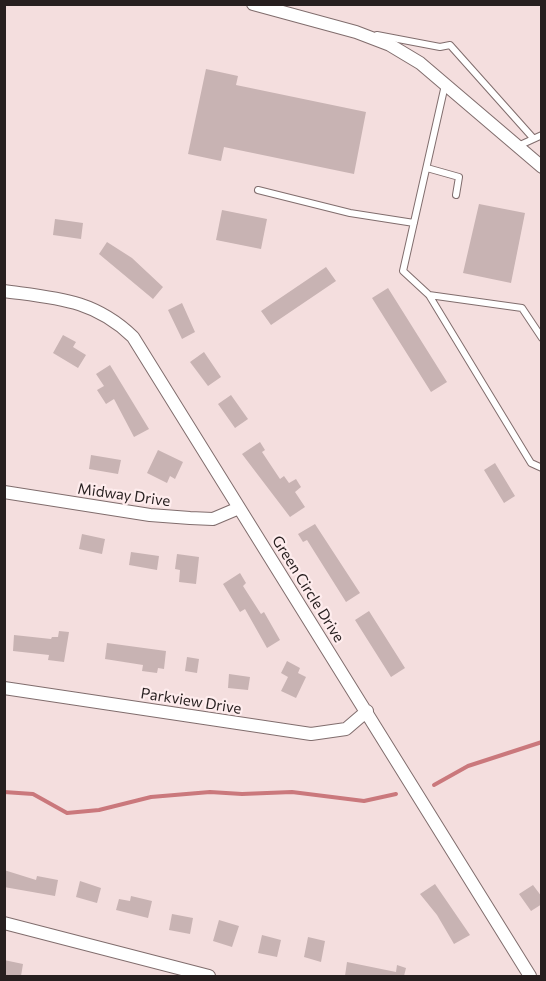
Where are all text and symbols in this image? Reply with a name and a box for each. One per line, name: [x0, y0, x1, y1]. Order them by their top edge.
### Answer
street label: Midway Drive: [77, 480, 171, 510]
street label: Green Circle Drive: [268, 532, 348, 646]
street label: Parkview Drive: [139, 684, 243, 718]

